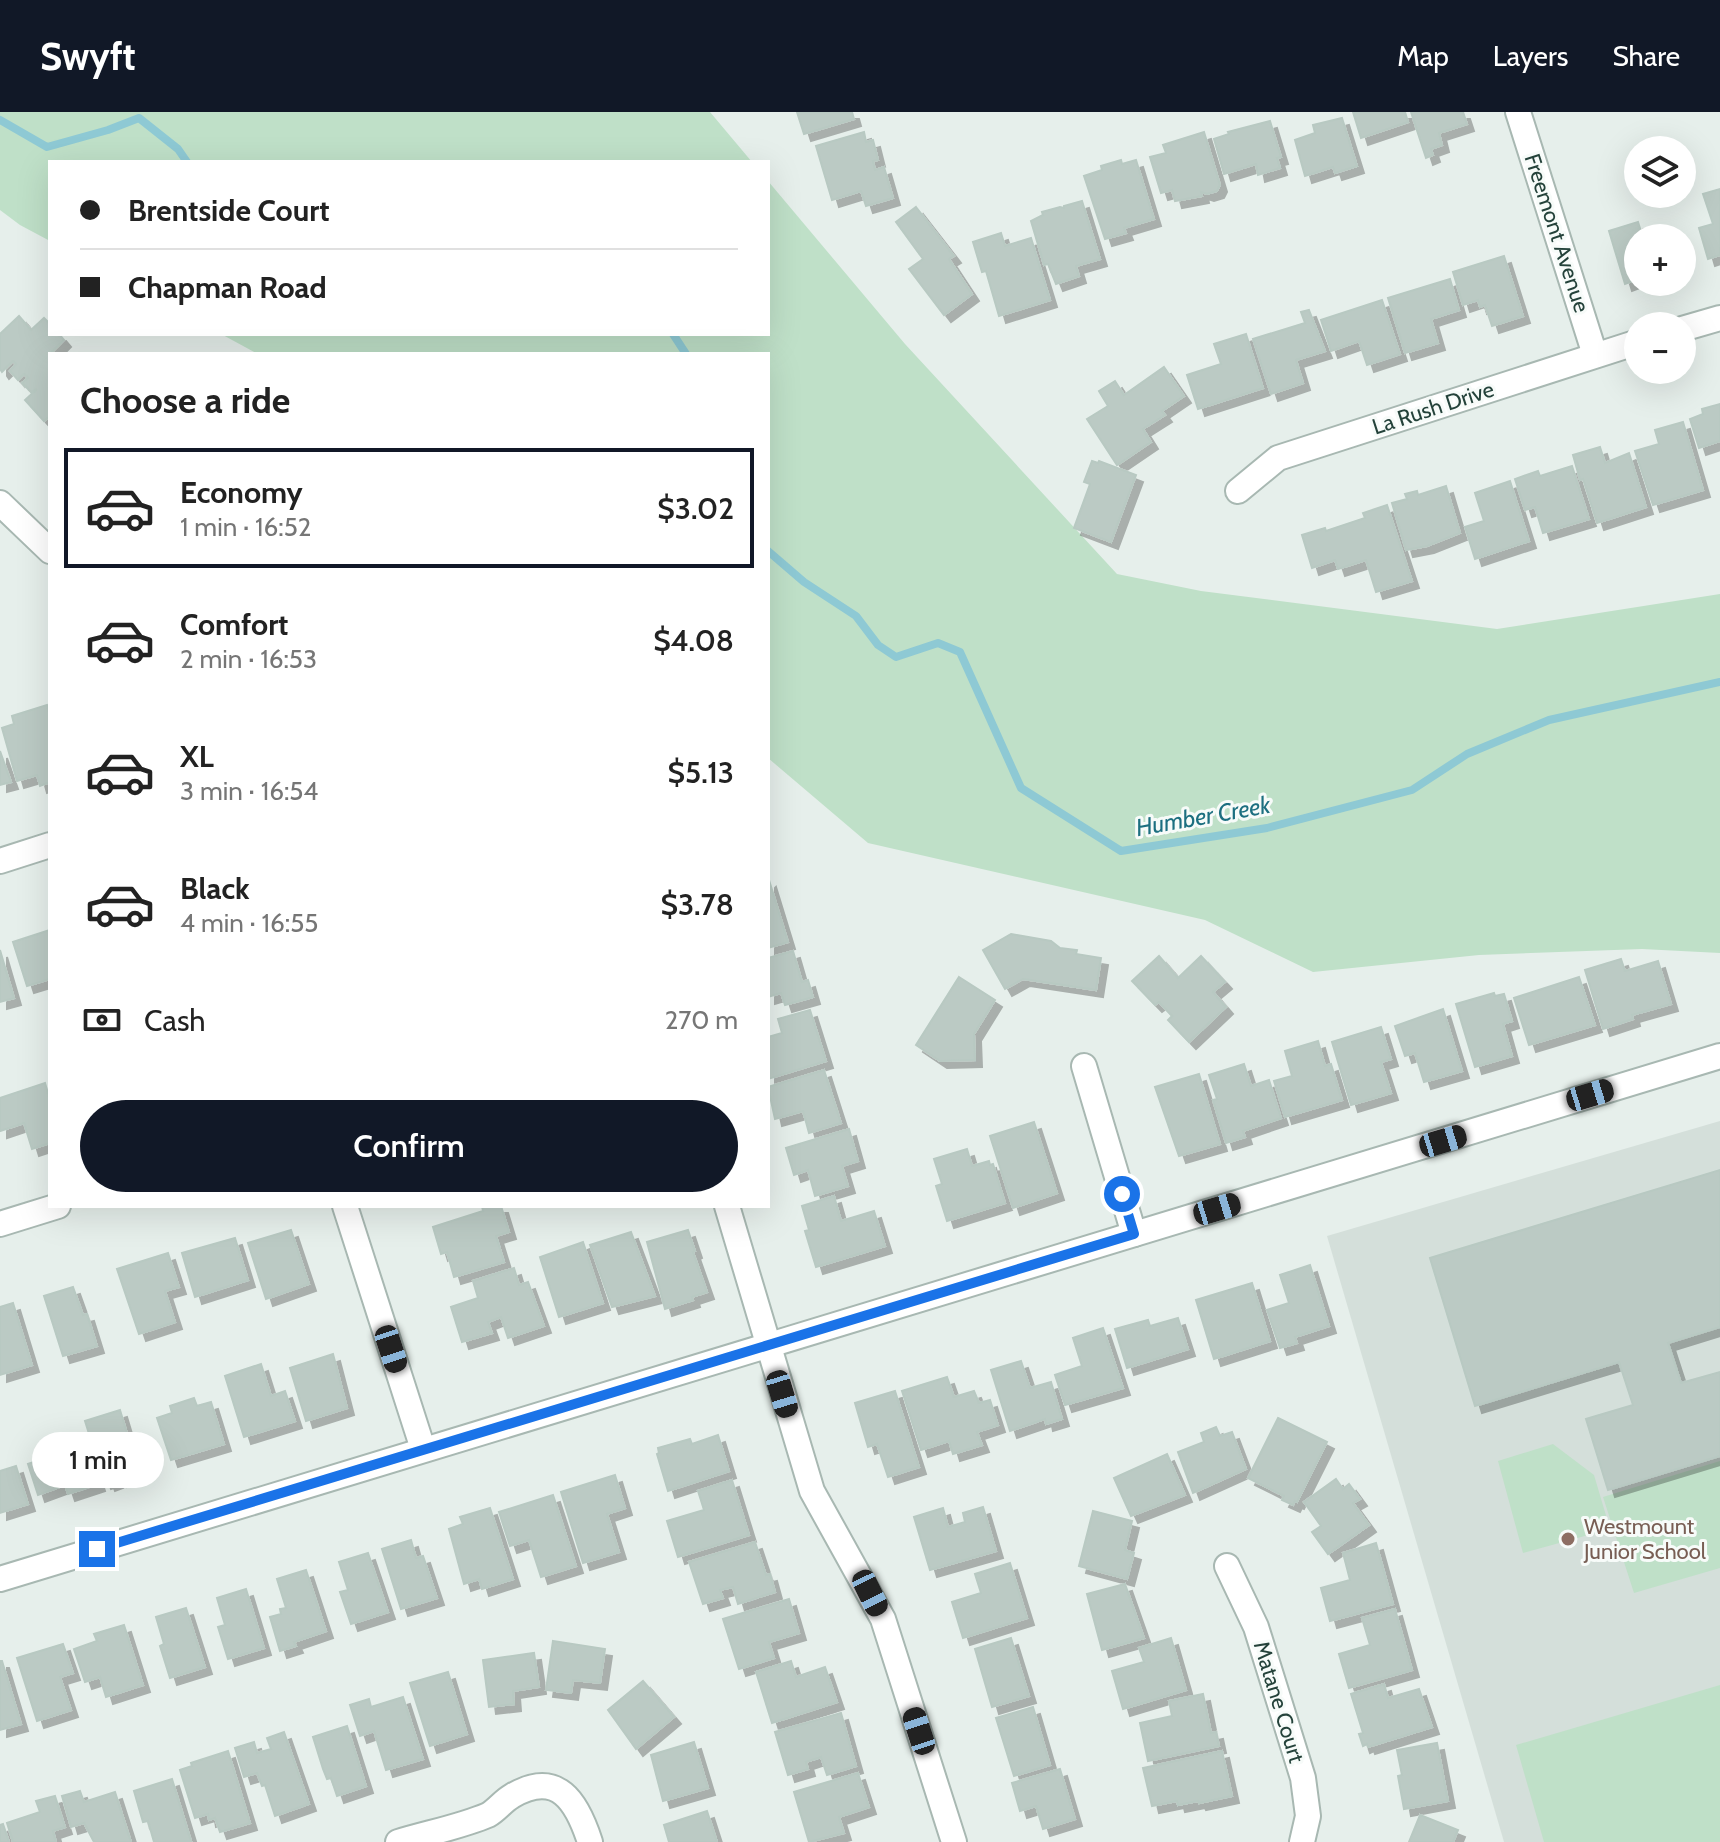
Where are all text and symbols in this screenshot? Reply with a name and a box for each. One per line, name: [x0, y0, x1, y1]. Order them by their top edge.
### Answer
text: Swyft: [40, 33, 136, 80]
text: Map: [1397, 39, 1449, 73]
text: Layers: [1493, 39, 1568, 73]
text: Share: [1612, 39, 1680, 73]
map controls: [1624, 136, 1696, 384]
button: layers: [1624, 136, 1696, 208]
street label: Freemont Avenue: [1519, 150, 1595, 316]
text: Brentside Court: [128, 192, 329, 229]
button: +: [1624, 224, 1696, 296]
text: Chapman Road: [128, 269, 327, 306]
button: −: [1624, 312, 1696, 384]
street label: La Rush Drive: [1369, 376, 1497, 440]
text: Choose a ride: [80, 378, 290, 422]
icon: car: [84, 472, 156, 544]
text: Economy: [180, 474, 303, 511]
text: $3.02: [657, 490, 734, 527]
text: 1 min · 16:52: [180, 511, 311, 543]
icon: car: [84, 604, 156, 676]
text: Comfort: [180, 606, 288, 643]
text: $4.08: [653, 622, 734, 659]
text: 2 min · 16:53: [180, 643, 317, 675]
icon: car: [84, 736, 156, 808]
text: XL: [180, 738, 214, 775]
text: $5.13: [668, 754, 734, 791]
text: 3 min · 16:54: [180, 775, 318, 807]
water label: Humber Creek: [1134, 790, 1273, 842]
icon: car: [84, 868, 156, 940]
text: Black: [180, 870, 250, 907]
text: $3.78: [660, 886, 734, 923]
text: 4 min · 16:55: [180, 907, 318, 939]
icon: cash: [80, 998, 124, 1042]
text: Cash: [144, 1002, 206, 1039]
text: 270 m: [665, 1004, 738, 1036]
car: [1564, 1077, 1616, 1113]
button: Confirm: [80, 1100, 738, 1192]
car: [1417, 1123, 1469, 1159]
route start: [1104, 1176, 1140, 1212]
car: [1191, 1191, 1243, 1227]
car: [372, 1322, 410, 1376]
car: [764, 1368, 800, 1420]
callout: 1 min: [31, 1433, 163, 1489]
text: 1 min: [69, 1444, 127, 1476]
place label: Westmount Junior School: [1583, 1513, 1707, 1565]
marker: Westmount Junior School: [1559, 1530, 1577, 1548]
route end: [79, 1531, 115, 1567]
car: [849, 1566, 891, 1620]
street label: Matane Court: [1248, 1638, 1310, 1767]
car: [900, 1704, 938, 1758]

